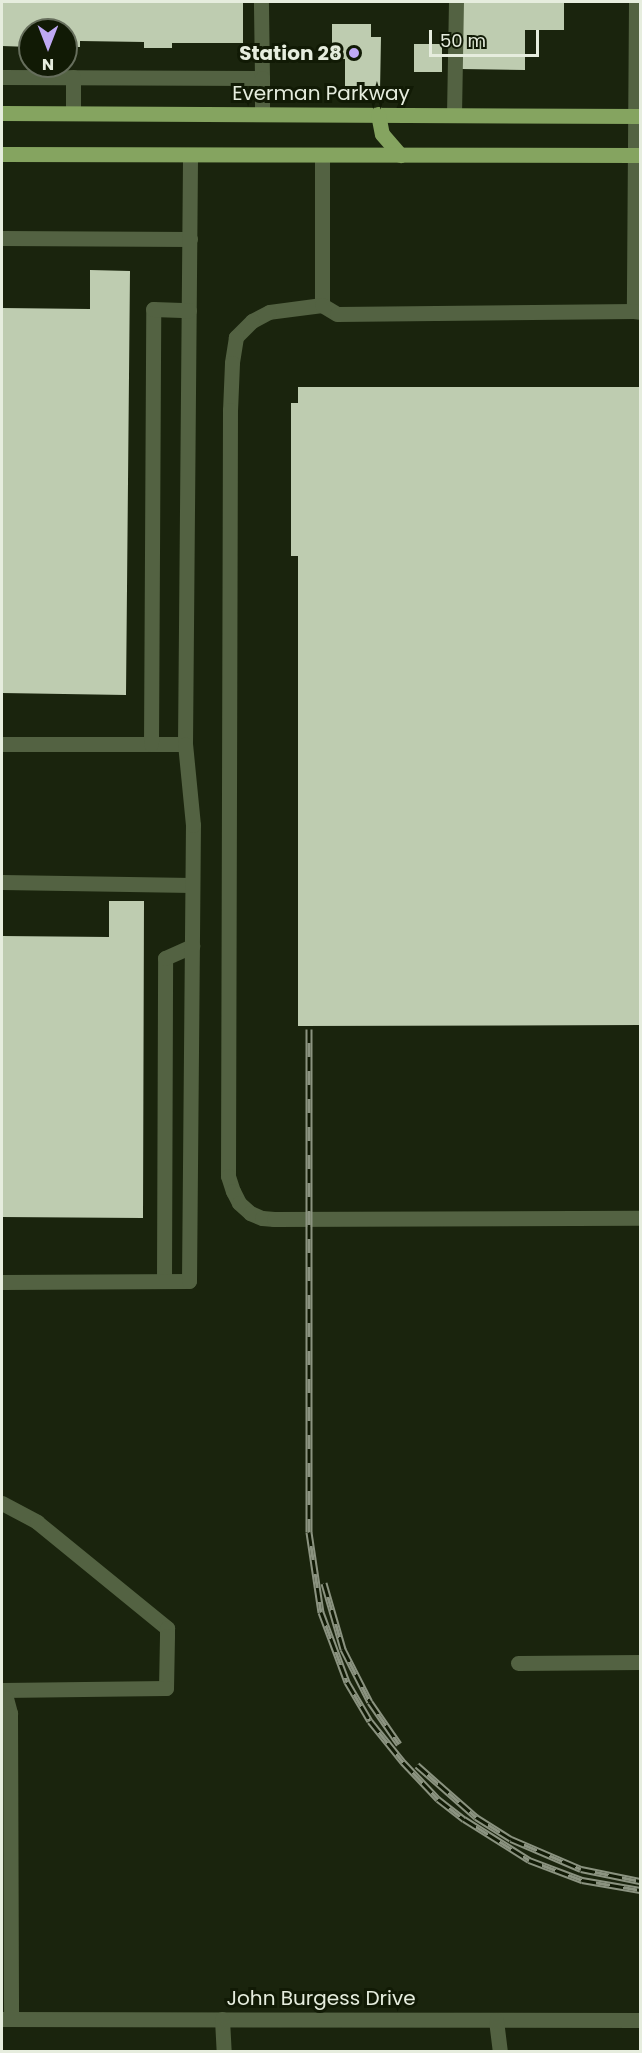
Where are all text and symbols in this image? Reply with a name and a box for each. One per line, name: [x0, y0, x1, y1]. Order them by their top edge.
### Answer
north arrow: [18, 18, 78, 78]
scale bar: [432, 18, 542, 56]
text: 50 m: [440, 28, 486, 53]
place label: Station 28: [239, 41, 342, 65]
marker: Station 28: [347, 46, 361, 60]
text: N: [42, 53, 54, 76]
street label: Everman Parkway: [232, 81, 410, 105]
street label: John Burgess Drive: [226, 1986, 416, 2010]

